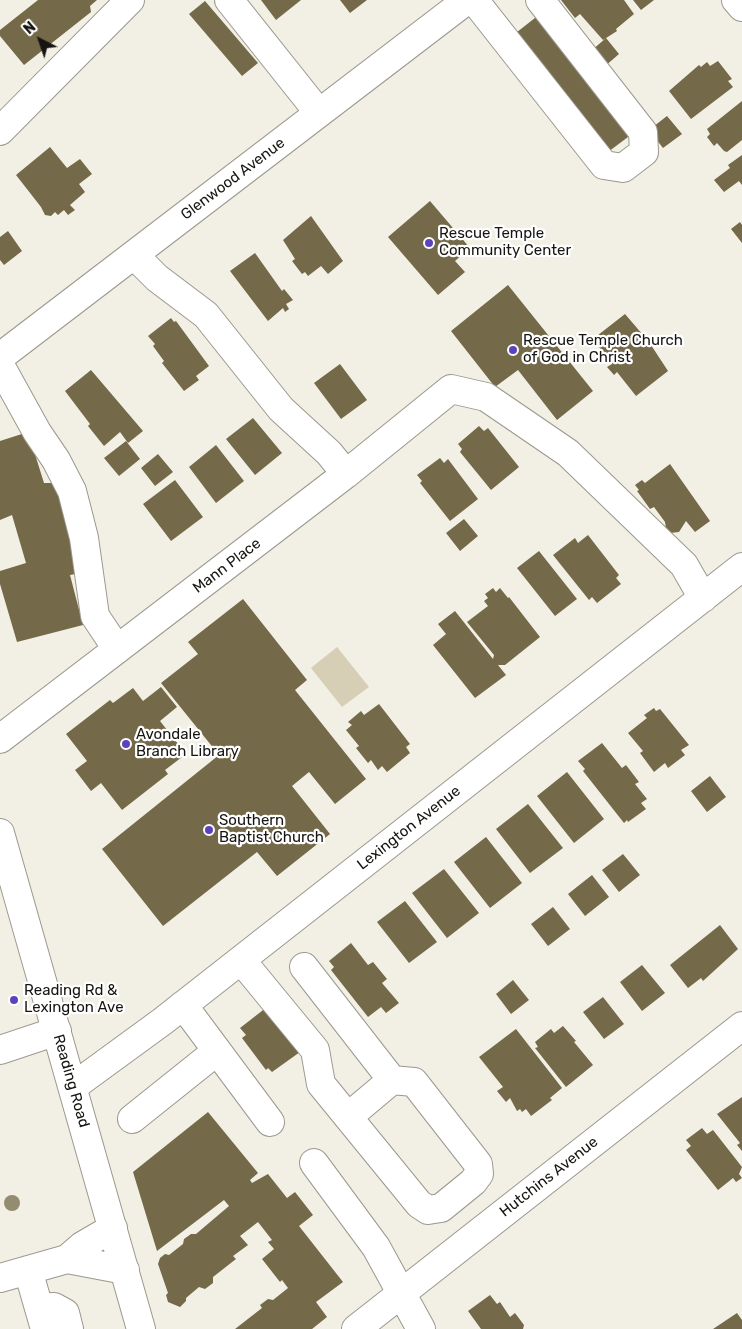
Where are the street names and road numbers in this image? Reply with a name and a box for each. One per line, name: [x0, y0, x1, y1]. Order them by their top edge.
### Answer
street label: Glenwood Avenue: [177, 134, 289, 224]
street label: Mann Place: [190, 535, 264, 597]
street label: Lexington Avenue: [354, 782, 464, 874]
street label: Reading Road: [49, 1032, 93, 1130]
street label: Hutchins Avenue: [496, 1133, 602, 1221]

